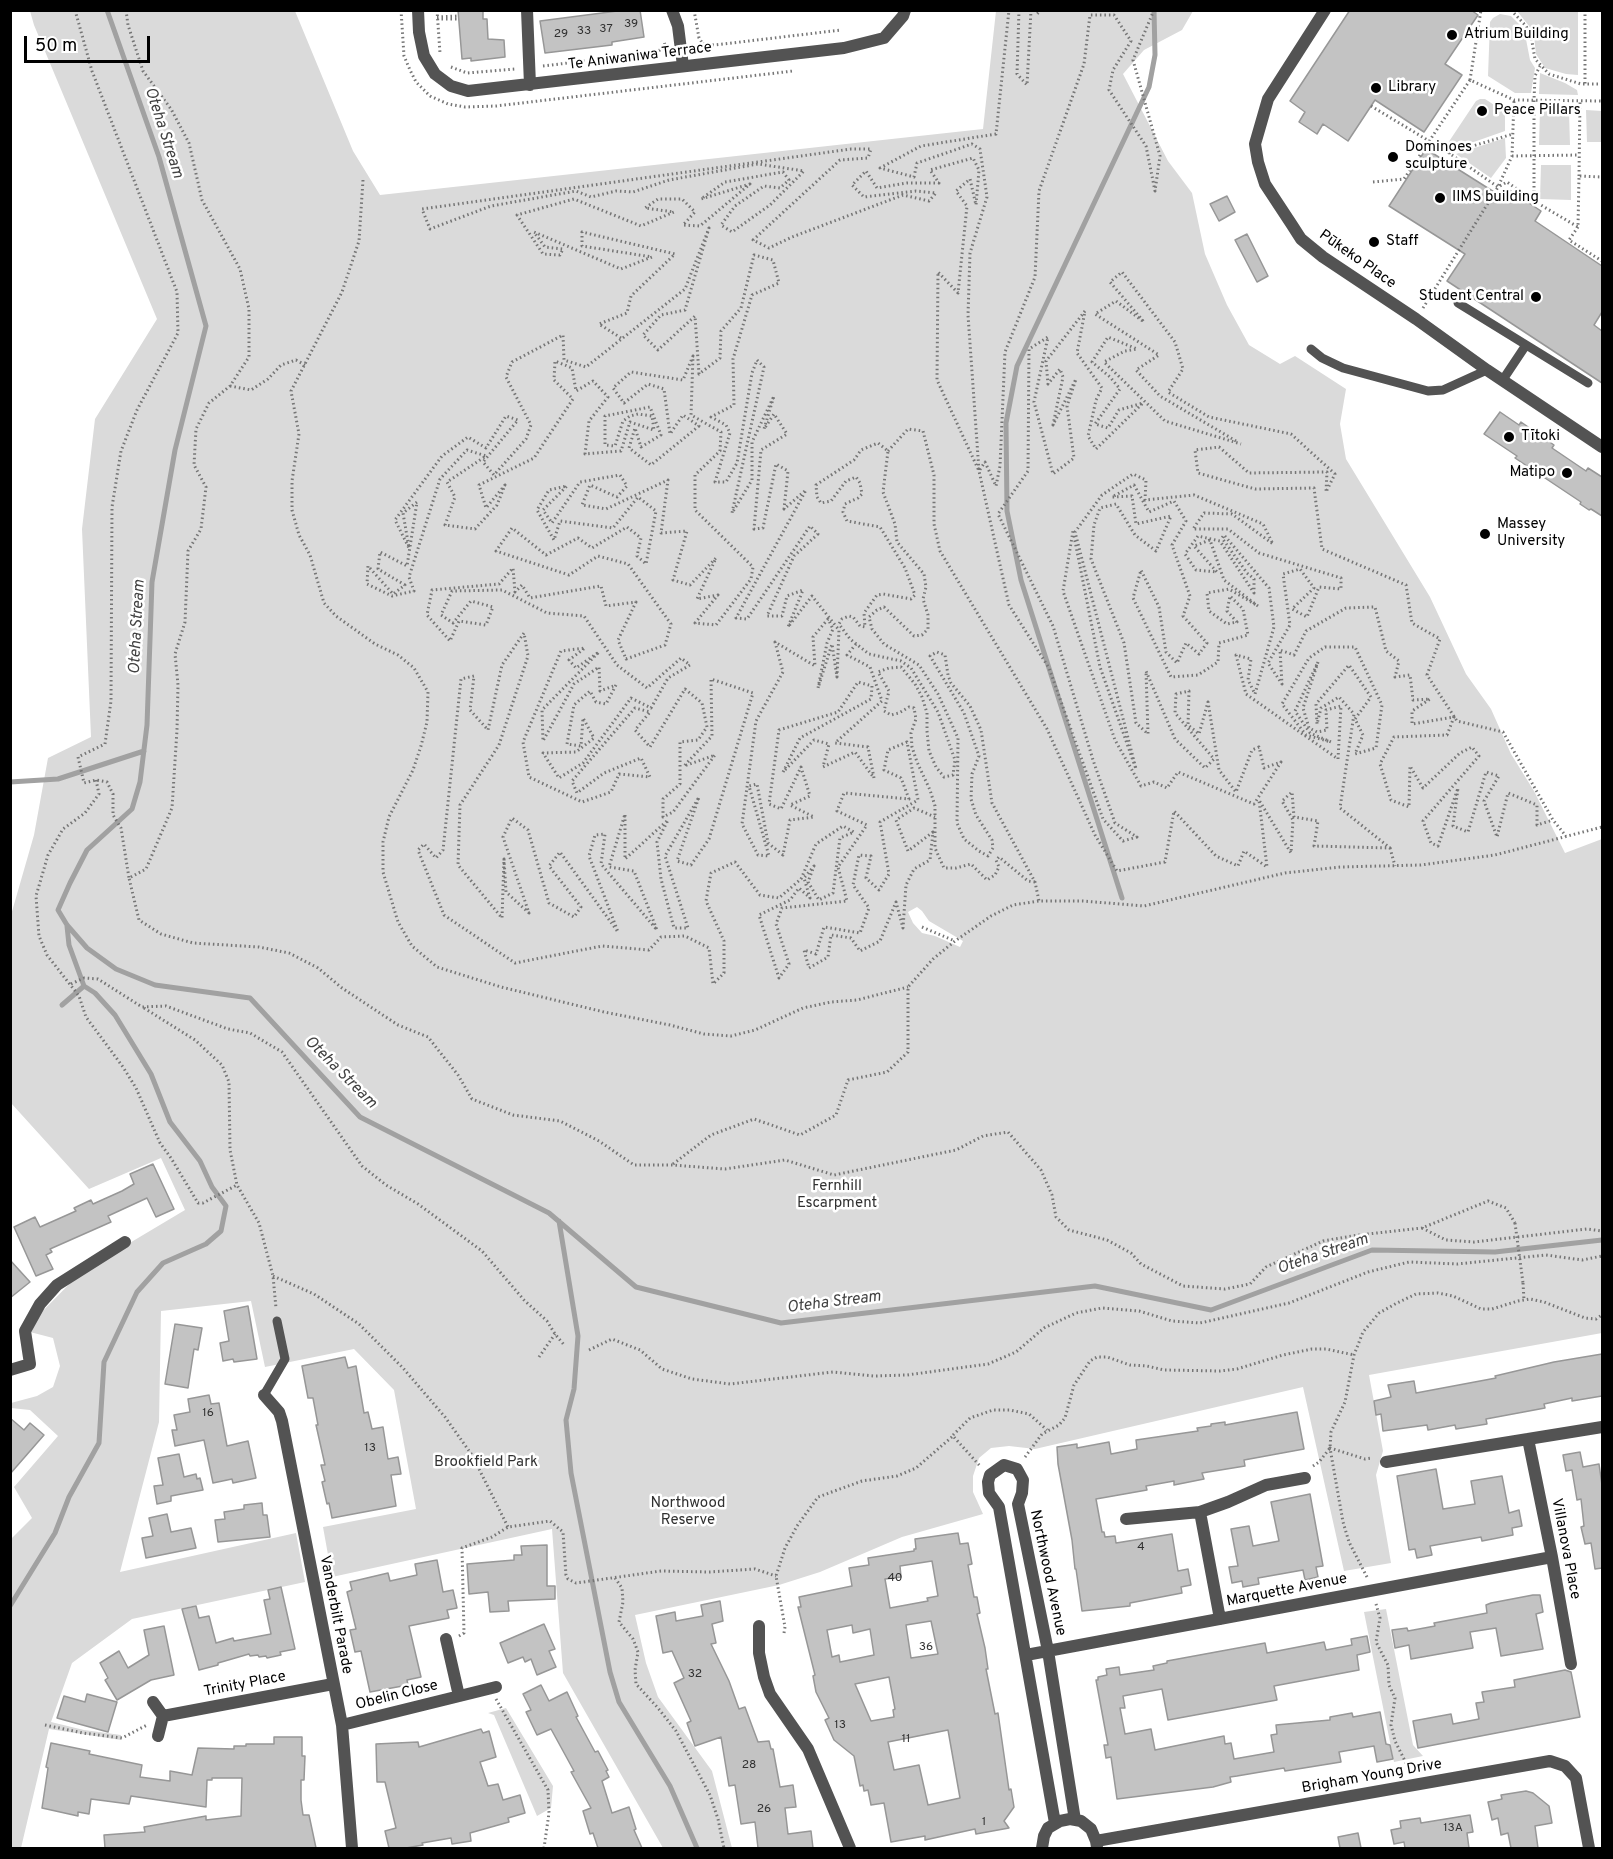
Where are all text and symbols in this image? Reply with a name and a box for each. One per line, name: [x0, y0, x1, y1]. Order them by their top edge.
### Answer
house number: 39: [624, 18, 638, 32]
house number: 37: [599, 23, 613, 37]
scale bar: [27, 24, 153, 62]
house number: 33: [577, 25, 591, 39]
place label: Atrium Building: [1464, 26, 1569, 44]
house number: 29: [554, 28, 568, 42]
marker: Atrium Building: [1445, 28, 1459, 42]
text: 50 m: [35, 35, 77, 58]
street label: Te Aniwaniwa Terrace: [567, 39, 713, 75]
place label: Library: [1388, 79, 1436, 97]
marker: Library: [1369, 81, 1383, 95]
water label: Oteha Stream: [139, 85, 187, 181]
place label: Peace Pillars: [1494, 102, 1581, 120]
marker: Peace Pillars: [1475, 104, 1489, 118]
place label: Dominoes sculpture: [1405, 139, 1472, 174]
marker: Dominoes sculpture: [1386, 150, 1400, 164]
place label: IIMS building: [1452, 189, 1539, 207]
marker: IIMS building: [1433, 191, 1447, 205]
street label: Pūkeko Place: [1315, 227, 1399, 293]
place label: Staff: [1386, 233, 1418, 251]
marker: Staff: [1367, 235, 1381, 249]
place label: Student Central: [1419, 288, 1524, 306]
marker: Student Central: [1529, 290, 1543, 304]
place label: Tītoki: [1521, 428, 1560, 446]
marker: Tītoki: [1502, 430, 1516, 444]
place label: Matipo: [1509, 464, 1555, 482]
marker: Matipo: [1560, 466, 1574, 480]
place label: Massey University: [1497, 516, 1565, 551]
marker: Massey University: [1478, 527, 1492, 541]
water label: Oteha Stream: [126, 579, 150, 675]
water label: Oteha Stream: [300, 1033, 380, 1113]
park label: Fernhill Escarpment: [797, 1178, 877, 1213]
water label: Oteha Stream: [1275, 1231, 1371, 1279]
water label: Oteha Stream: [786, 1288, 882, 1318]
house number: 16: [202, 1407, 214, 1421]
house number: 13: [364, 1442, 376, 1456]
park label: Brookfield Park: [434, 1454, 538, 1472]
park label: Northwood Reserve: [651, 1495, 725, 1530]
street label: Villanova Place: [1546, 1497, 1584, 1601]
street label: Northwood Avenue: [1025, 1508, 1069, 1638]
house number: 4: [1137, 1541, 1145, 1555]
street label: Vanderbilt Parade: [315, 1554, 355, 1676]
street label: Marquette Avenue: [1225, 1570, 1349, 1612]
house number: 40: [887, 1572, 903, 1586]
house number: 36: [919, 1641, 933, 1655]
street label: Trinity Place: [202, 1668, 288, 1702]
house number: 32: [688, 1668, 702, 1682]
street label: Obelin Close: [354, 1677, 440, 1715]
house number: 13: [834, 1719, 846, 1733]
house number: 11: [902, 1733, 910, 1747]
street label: Brigham Young Drive: [1301, 1756, 1443, 1798]
house number: 28: [742, 1759, 756, 1773]
house number: 26: [757, 1803, 771, 1817]
house number: 1: [982, 1816, 986, 1830]
house number: 13A: [1443, 1822, 1463, 1836]

